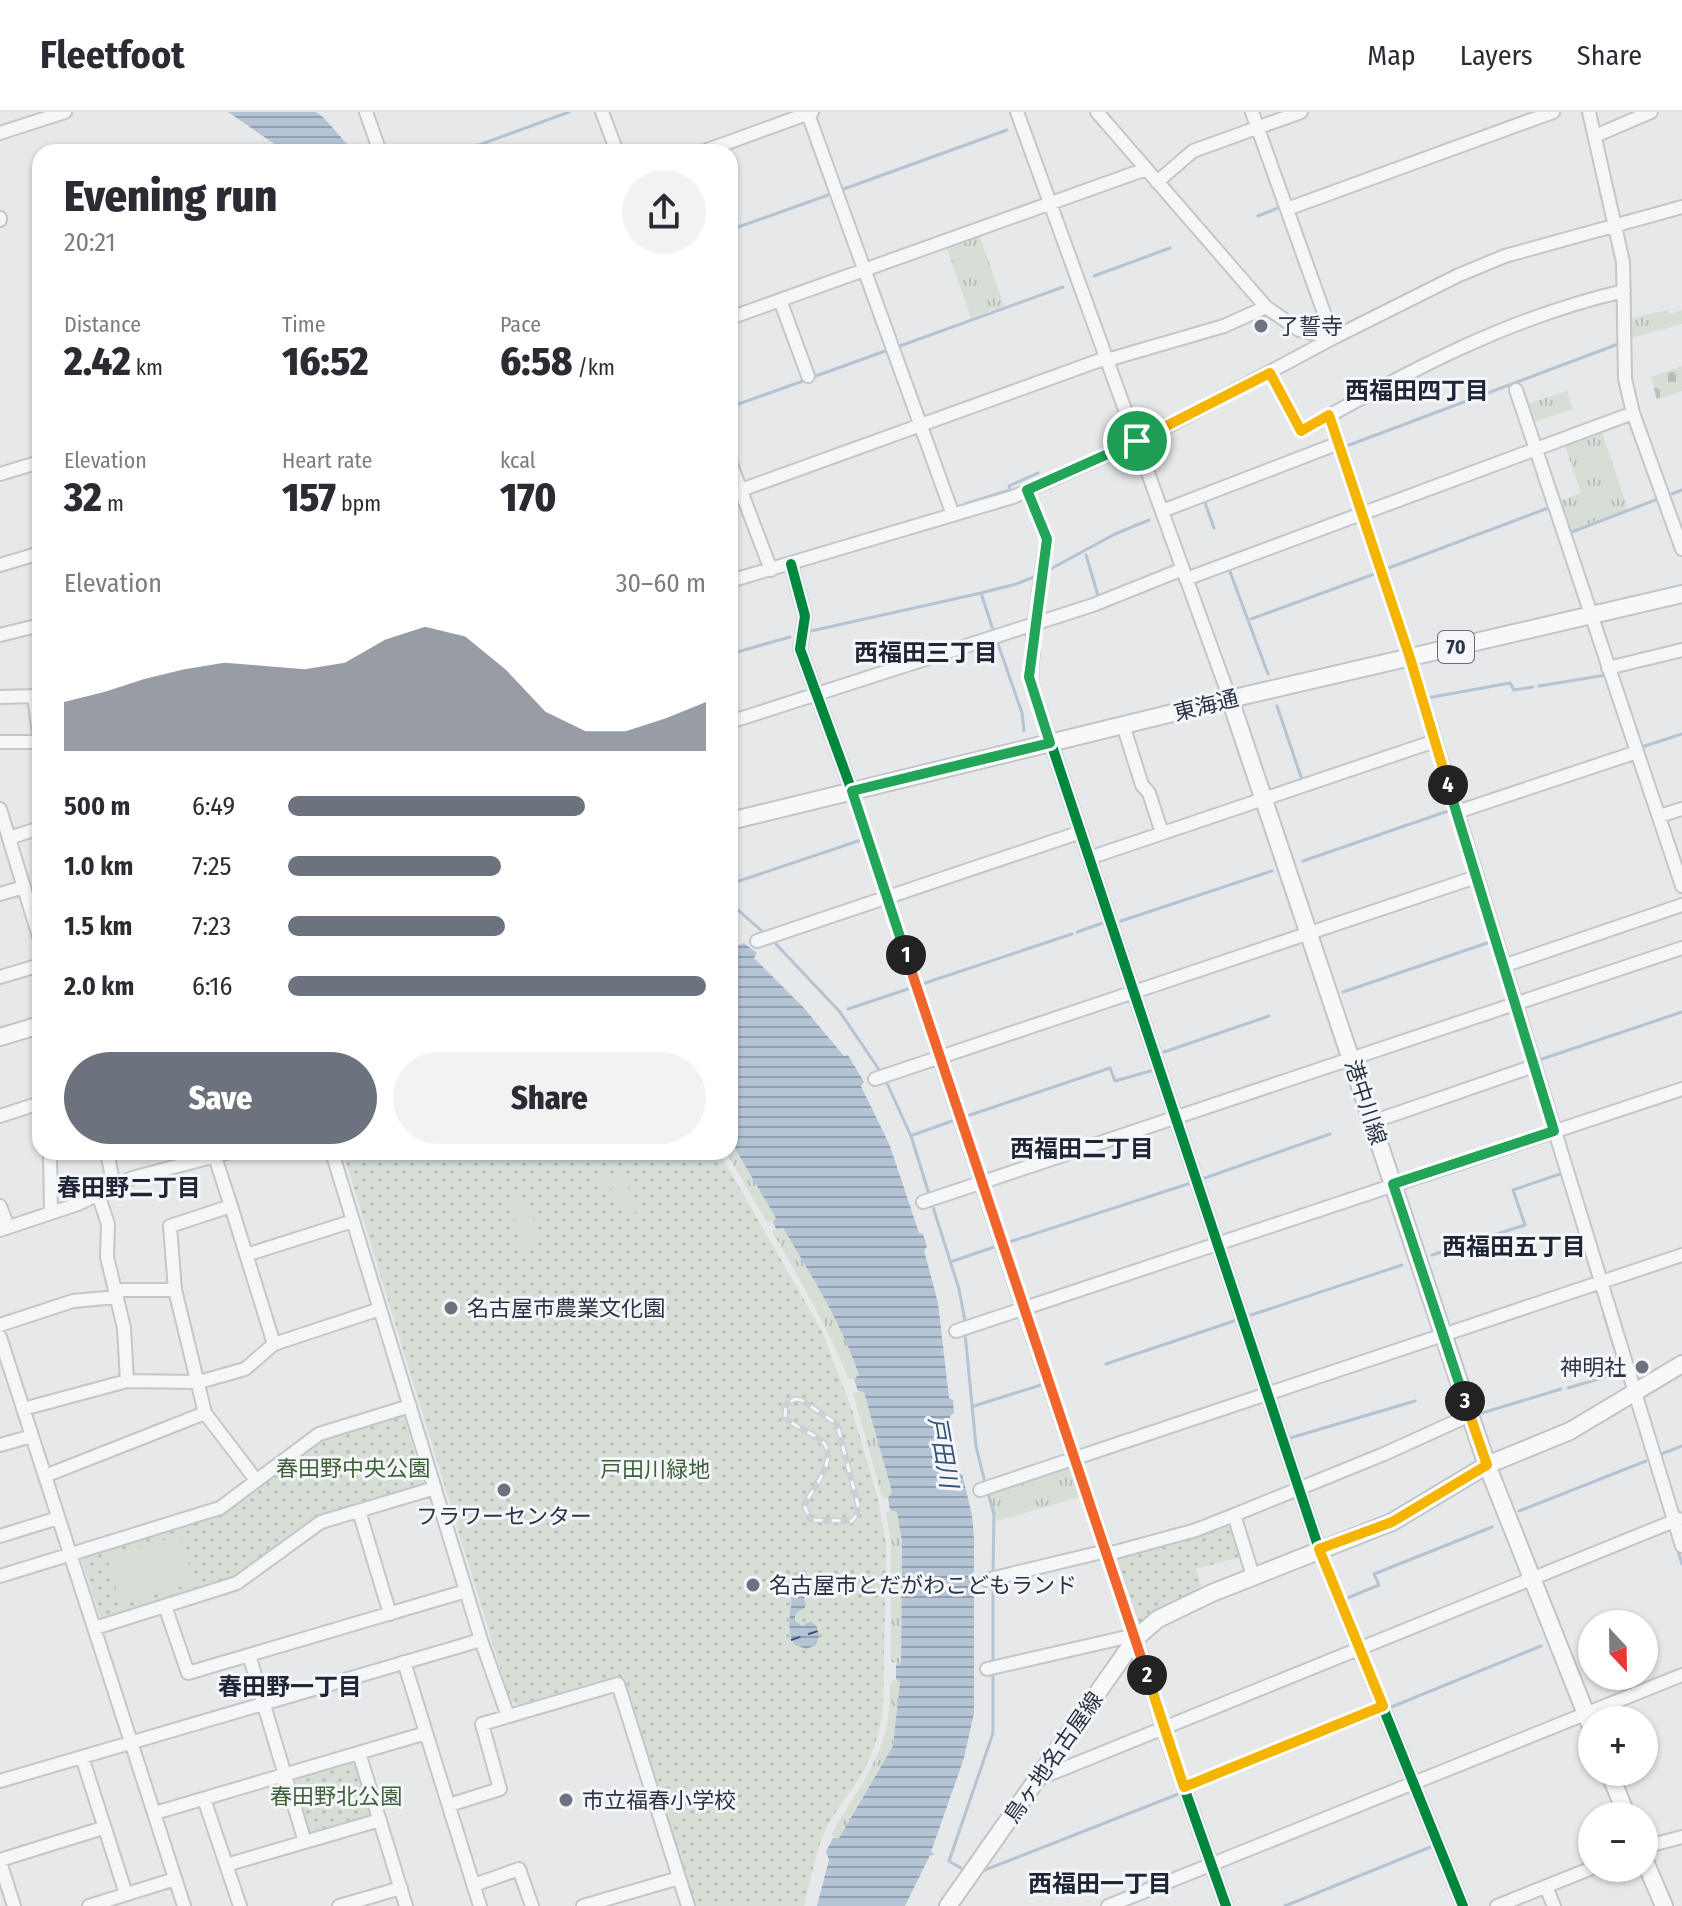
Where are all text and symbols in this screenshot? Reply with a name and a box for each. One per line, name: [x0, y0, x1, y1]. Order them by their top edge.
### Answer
text: Fleetfoot: [40, 32, 185, 78]
text: Map: [1367, 39, 1416, 72]
text: Layers: [1460, 39, 1533, 72]
text: Share: [1577, 39, 1642, 72]
text: Evening run: [64, 170, 277, 223]
button: share: [622, 170, 706, 254]
text: 20:21: [64, 227, 116, 258]
text: Distance: [64, 311, 141, 338]
text: Time: [282, 311, 326, 338]
text: Pace: [500, 311, 541, 338]
place label: 了誓寺: [1277, 313, 1343, 340]
marker: 了誓寺: [1252, 317, 1270, 335]
text: 2.42: [64, 338, 131, 386]
text: 16:52: [282, 338, 369, 386]
text: 6:58: [500, 338, 572, 386]
text: km: [131, 354, 163, 381]
text: /km: [572, 354, 615, 381]
district label: 西福田四丁目: [1345, 377, 1489, 405]
pin: [1103, 407, 1171, 475]
icon: arrive: [1115, 419, 1159, 463]
text: Elevation: [64, 447, 147, 474]
text: Heart rate: [282, 447, 372, 474]
text: kcal: [500, 447, 536, 474]
text: 32: [64, 474, 102, 522]
text: 157: [282, 474, 336, 522]
text: 170: [500, 474, 556, 522]
text: m: [102, 490, 124, 517]
text: bpm: [336, 490, 381, 517]
text: Elevation: [64, 568, 162, 599]
text: 30–60 m: [616, 568, 706, 599]
road number: 70: [1438, 631, 1474, 663]
district label: 西福田三丁目: [854, 639, 998, 667]
street label: 東海通: [1171, 684, 1241, 727]
pin: 4: [1428, 765, 1468, 805]
text: 4: [1442, 771, 1454, 798]
text: 500 m: [64, 791, 130, 822]
text: 6:49: [192, 791, 235, 822]
text: 1.0 km: [64, 851, 133, 882]
text: 7:25: [192, 851, 231, 882]
text: 1.5 km: [64, 911, 132, 942]
text: 7:23: [192, 911, 231, 942]
pin: 1: [886, 935, 926, 975]
text: 1: [901, 941, 911, 968]
text: 2.0 km: [64, 971, 134, 1002]
text: 6:16: [192, 971, 232, 1002]
button: Save: [64, 1052, 377, 1144]
button: Share: [393, 1052, 706, 1144]
street label: 港中川線: [1339, 1056, 1392, 1148]
district label: 西福田二丁目: [1010, 1135, 1154, 1163]
district label: 春田野二丁目: [57, 1174, 201, 1202]
district label: 西福田五丁目: [1442, 1233, 1586, 1261]
place label: 名古屋市農業文化園: [467, 1295, 665, 1322]
marker: 名古屋市農業文化園: [442, 1299, 460, 1317]
place label: 神明社: [1560, 1354, 1626, 1381]
marker: 神明社: [1633, 1358, 1651, 1376]
pin: 3: [1445, 1381, 1485, 1421]
text: 3: [1460, 1387, 1470, 1414]
water label: 戸田川: [923, 1414, 964, 1493]
park label: 春田野中央公園: [276, 1455, 430, 1482]
park label: 戸田川緑地: [600, 1456, 710, 1483]
marker: フラワーセンター: [495, 1481, 513, 1499]
place label: フラワーセンター: [416, 1503, 592, 1530]
place label: 名古屋市とだがわこどもランド: [769, 1572, 1077, 1599]
marker: 名古屋市とだがわこどもランド: [744, 1576, 762, 1594]
north arrow: [1578, 1610, 1658, 1690]
map controls: [1578, 1610, 1658, 1882]
pin: 2: [1127, 1655, 1167, 1695]
text: 2: [1142, 1661, 1152, 1688]
district label: 春田野一丁目: [218, 1673, 362, 1701]
street label: 鳥ヶ地名古屋線: [998, 1686, 1109, 1828]
button: +: [1578, 1706, 1658, 1786]
park label: 春田野北公園: [270, 1783, 402, 1810]
place label: 市立福春小学校: [582, 1787, 736, 1814]
marker: 市立福春小学校: [557, 1791, 575, 1809]
button: −: [1578, 1802, 1658, 1882]
district label: 西福田一丁目: [1028, 1870, 1172, 1898]

